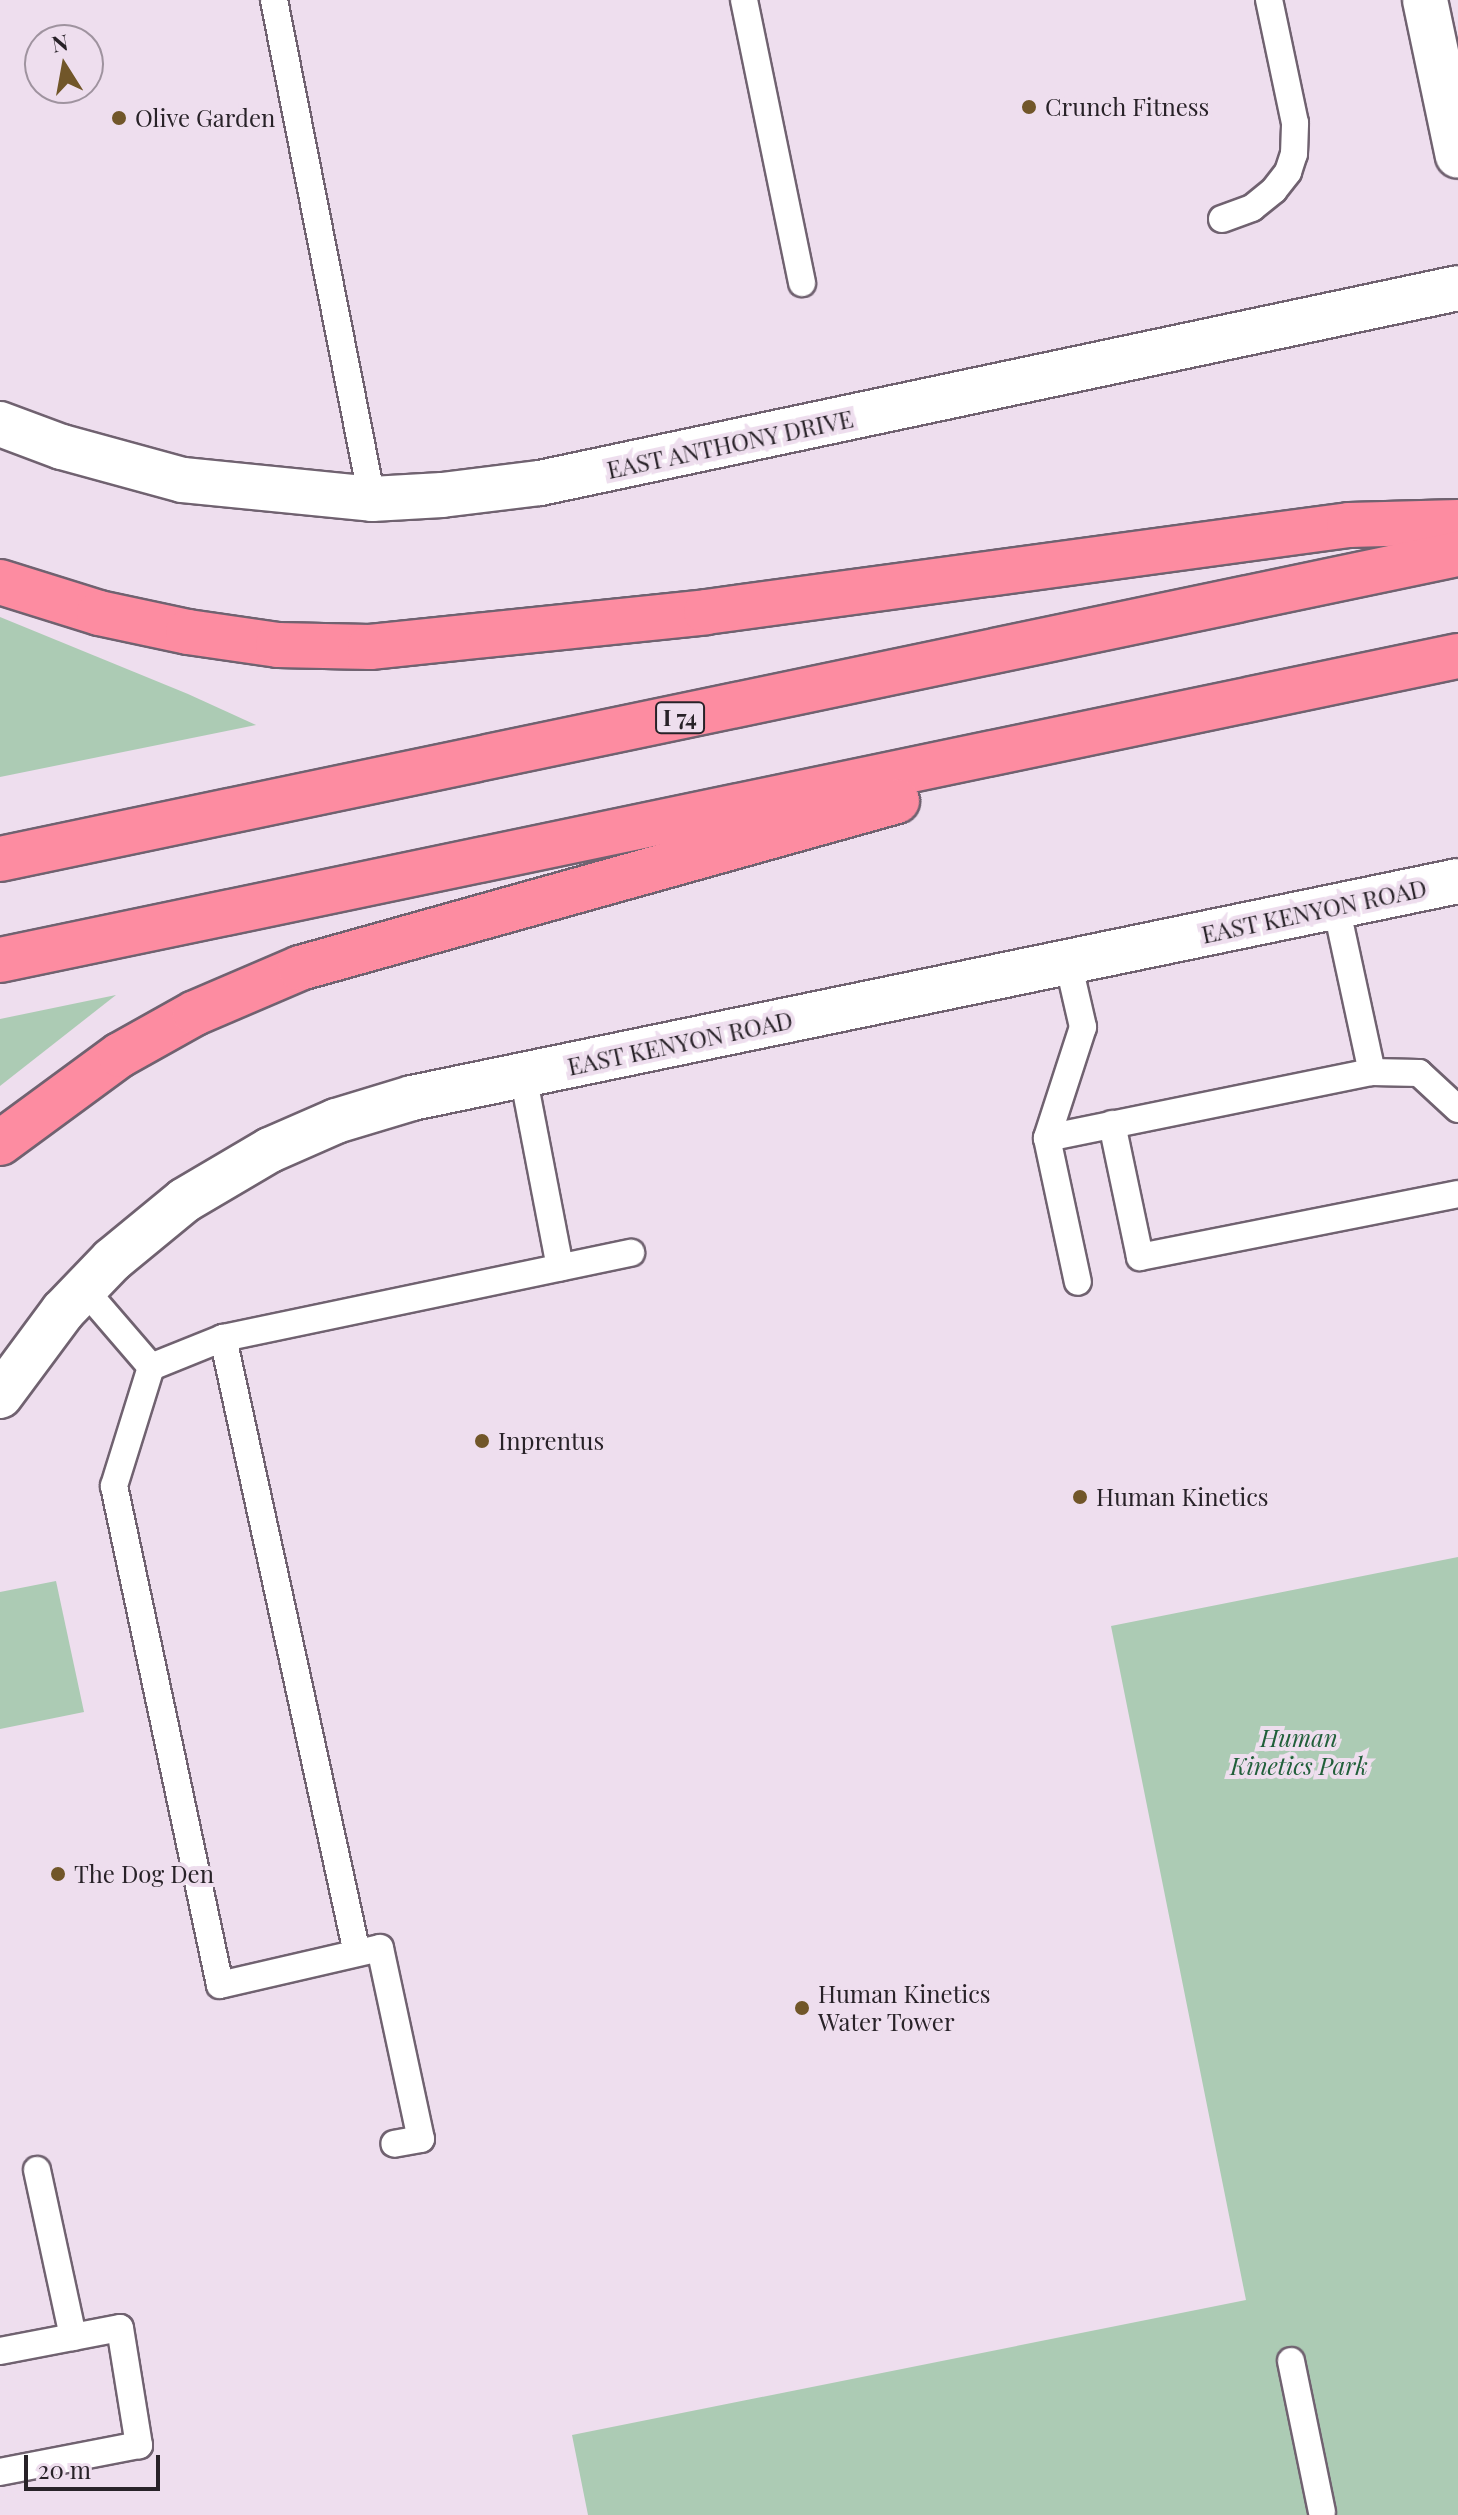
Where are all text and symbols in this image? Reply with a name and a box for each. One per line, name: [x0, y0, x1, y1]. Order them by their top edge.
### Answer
north arrow: [24, 24, 104, 104]
text: N: [49, 26, 70, 59]
place label: Crunch Fitness: [1045, 93, 1209, 121]
marker: Crunch Fitness: [1020, 98, 1038, 116]
place label: Olive Garden: [135, 104, 275, 132]
marker: Olive Garden: [110, 109, 128, 127]
street label: EAST ANTHONY DRIVE: [603, 404, 857, 484]
road number: I 74: [654, 700, 706, 736]
street label: EAST KENYON ROAD: [1199, 873, 1429, 949]
street label: EAST KENYON ROAD: [565, 1005, 795, 1081]
place label: Inprentus: [498, 1427, 604, 1455]
marker: Inprentus: [473, 1432, 491, 1450]
place label: Human Kinetics: [1096, 1483, 1269, 1511]
marker: Human Kinetics: [1071, 1488, 1089, 1506]
park label: Human Kinetics Park: [1230, 1724, 1368, 1780]
place label: The Dog Den: [74, 1860, 214, 1888]
marker: The Dog Den: [49, 1865, 67, 1883]
place label: Human Kinetics Water Tower: [818, 1980, 991, 2036]
marker: Human Kinetics Water Tower: [793, 1999, 811, 2017]
scale bar: [28, 2439, 164, 2489]
text: 20 m: [38, 2453, 91, 2485]

